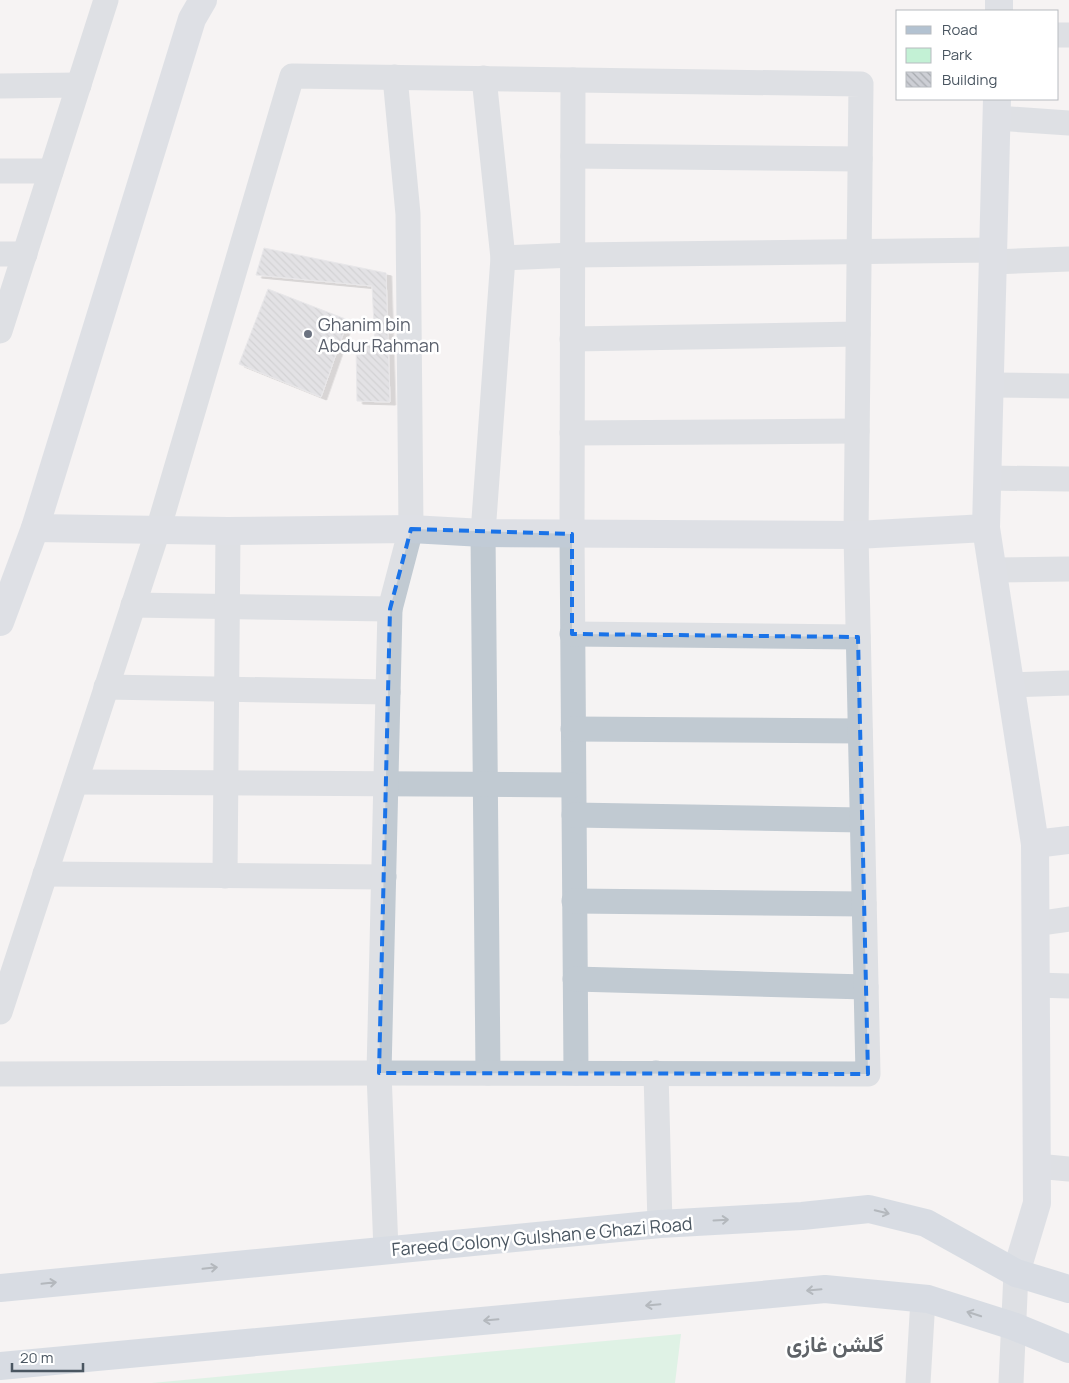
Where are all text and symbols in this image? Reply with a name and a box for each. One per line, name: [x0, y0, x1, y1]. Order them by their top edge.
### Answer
legend: [896, 10, 1059, 100]
text: Road: [942, 19, 978, 40]
text: Park: [942, 44, 972, 65]
text: Building: [942, 69, 997, 90]
place label: Ghanim bin Abdur Rahman: [318, 312, 440, 357]
marker: Ghanim bin Abdur Rahman: [302, 328, 314, 340]
one-way arrow: [874, 1208, 890, 1218]
street label: Fareed Colony Gulshan e Ghazi Road: [391, 1211, 693, 1261]
one-way arrow: [712, 1216, 728, 1225]
one-way arrow: [202, 1263, 218, 1272]
one-way arrow: [40, 1279, 56, 1288]
one-way arrow: [807, 1285, 823, 1295]
one-way arrow: [645, 1300, 661, 1310]
one-way arrow: [966, 1308, 982, 1318]
one-way arrow: [483, 1316, 499, 1325]
district label: گلشن غازی: [786, 1329, 884, 1359]
scale bar: [12, 1340, 84, 1372]
text: 20 m: [20, 1347, 53, 1368]

